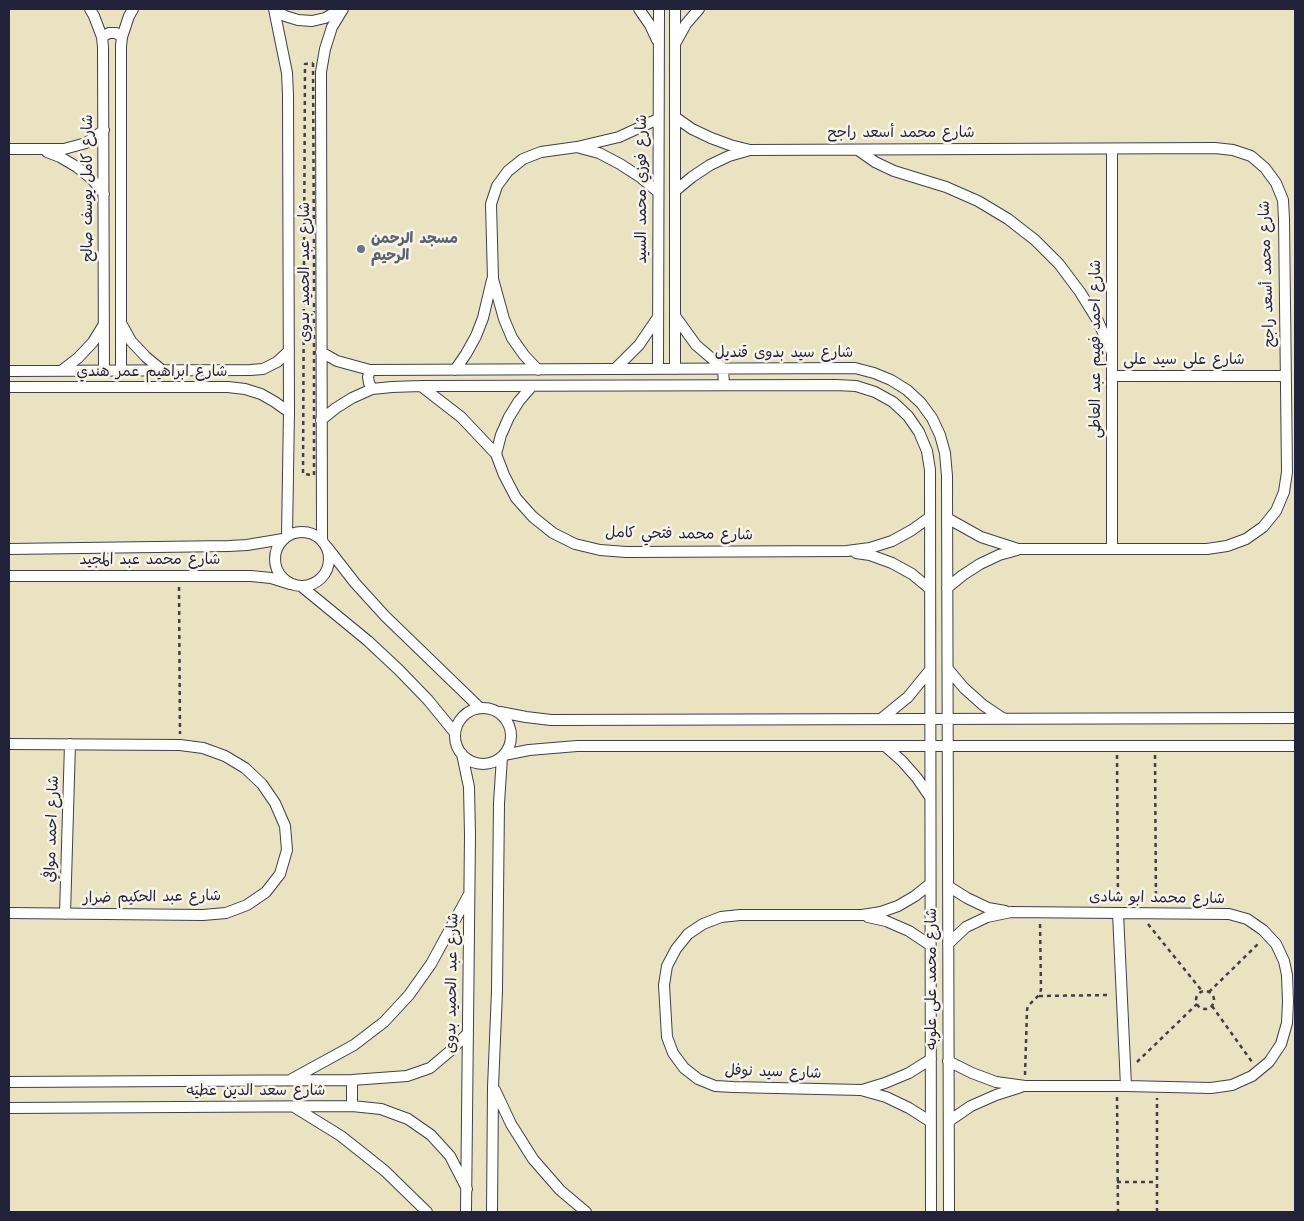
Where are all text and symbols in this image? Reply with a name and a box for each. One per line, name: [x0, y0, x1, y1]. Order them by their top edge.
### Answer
street label: شارع كامل يوسف صالح: [80, 114, 98, 262]
street label: شارع فوزي محمد السيد: [634, 114, 652, 264]
street label: شارع محمد أسعد راجح: [827, 125, 975, 143]
street label: شارع محمد أسعد راجح: [1256, 200, 1280, 348]
street label: شارع عبد الحميد بدوى: [297, 202, 315, 342]
place label: مسجد الرحمن الرحيم: [371, 231, 458, 266]
marker: مسجد الرحمن الرحيم: [355, 243, 367, 255]
street label: شارع احمد فهيم عبد العاطى: [1088, 260, 1106, 438]
street label: شارع سيد بدوى قنديل: [715, 345, 853, 363]
street label: شارع على سيد على: [1123, 352, 1245, 370]
street label: شارع ابراهيم عمر هندي: [77, 364, 227, 382]
street label: شارع محمد فتحي كامل: [605, 525, 753, 545]
street label: شارع محمد عبد المجيد: [80, 552, 220, 570]
street label: شارع احمد موافي: [42, 775, 64, 883]
street label: شارع عبد الحكيم ضرار: [83, 888, 221, 908]
street label: شارع محمد ابو شادى: [1089, 889, 1225, 909]
street label: شارع محمد على علوبه: [924, 908, 942, 1050]
street label: شارع عبد الحميد بدوى: [443, 913, 463, 1053]
street label: شارع سيد نوفل: [724, 1062, 822, 1084]
street label: شارع سعد الدين عطيه: [187, 1083, 325, 1101]

